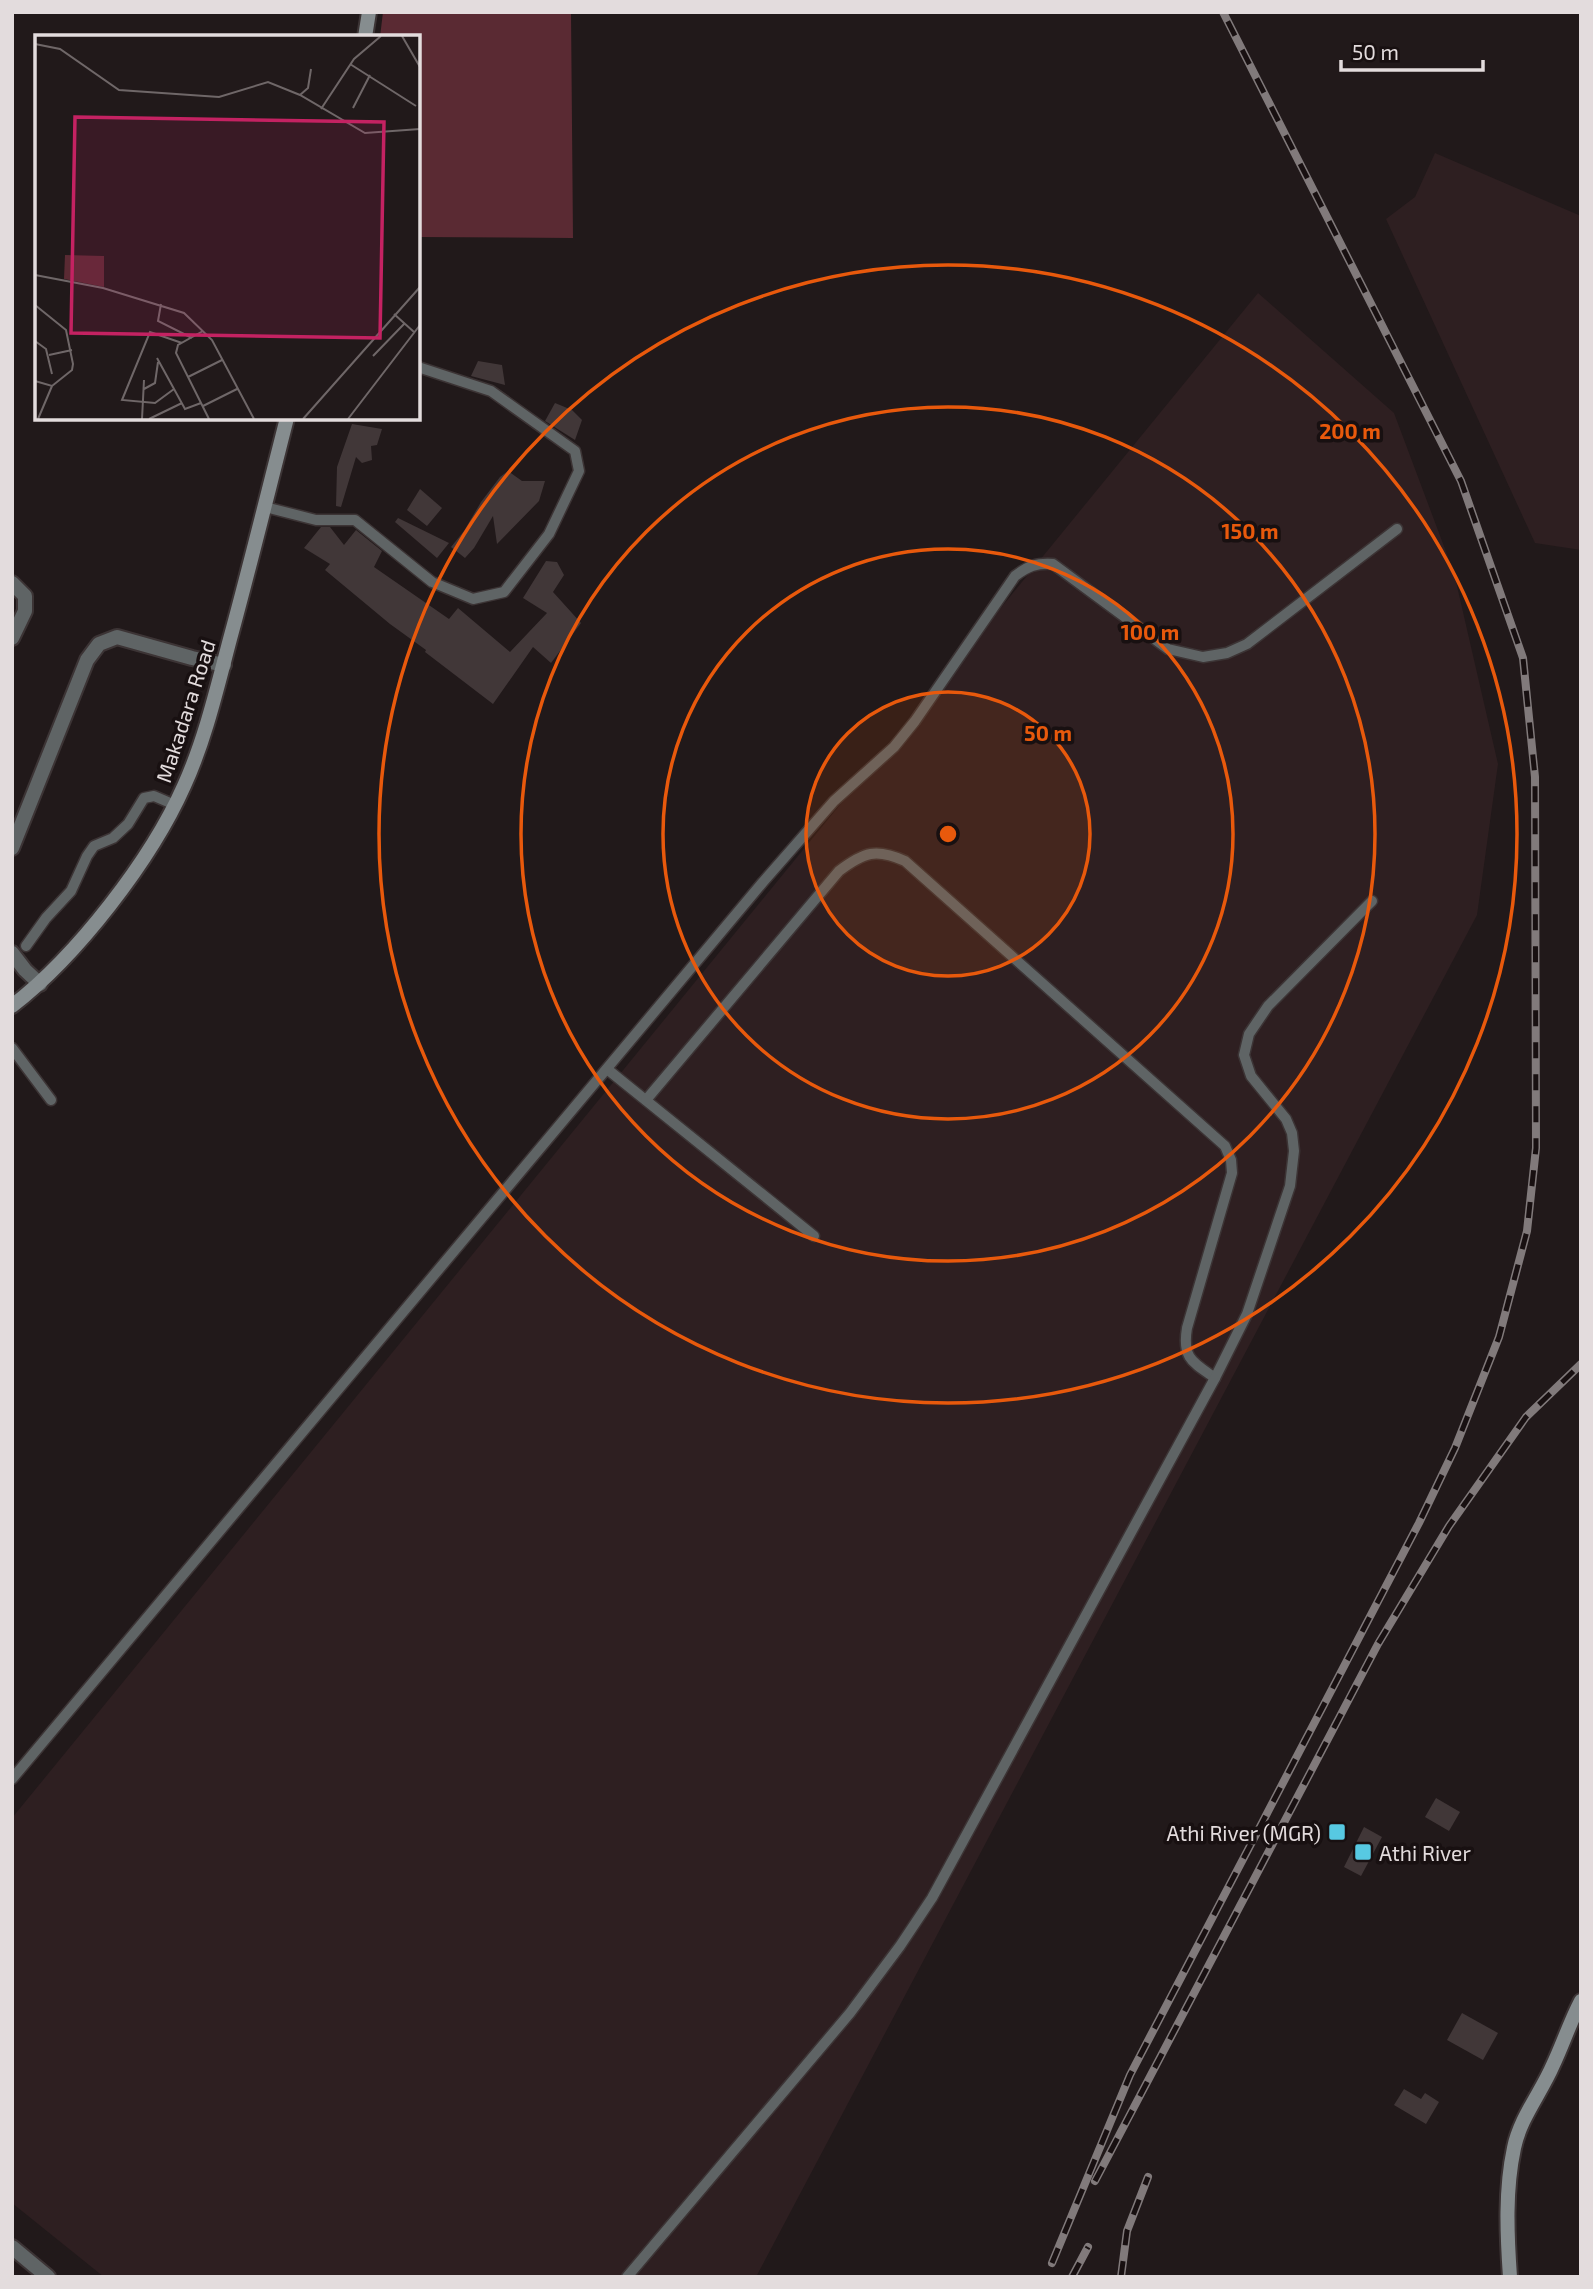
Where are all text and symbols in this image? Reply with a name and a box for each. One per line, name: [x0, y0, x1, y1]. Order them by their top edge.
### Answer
scale bar: [1341, 28, 1483, 72]
inset map: [35, 35, 420, 420]
text: 50 m: [1352, 39, 1399, 64]
text: 200 m: [1319, 418, 1381, 443]
text: 150 m: [1222, 518, 1278, 543]
text: 100 m: [1121, 619, 1179, 644]
street label: Makadara Road: [150, 636, 220, 786]
text: 50 m: [1024, 720, 1072, 745]
centre of rings: [936, 822, 960, 846]
place label: Athi River (MGR): [1166, 1820, 1321, 1845]
marker: Athi River (MGR): [1327, 1822, 1347, 1842]
place label: Athi River: [1379, 1840, 1471, 1865]
marker: Athi River: [1353, 1842, 1373, 1862]

